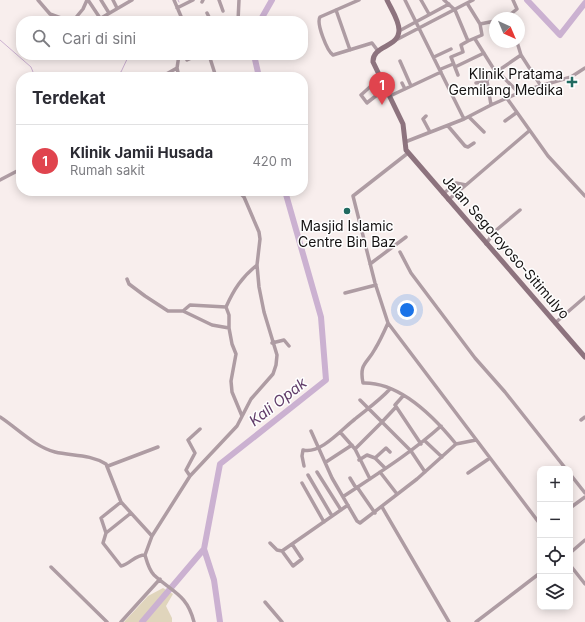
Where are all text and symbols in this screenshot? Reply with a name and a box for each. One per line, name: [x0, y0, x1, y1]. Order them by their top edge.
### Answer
north arrow: [489, 12, 525, 48]
search box: [16, 16, 308, 60]
icon: search: [30, 27, 52, 49]
text: Cari di sini: [62, 29, 136, 48]
place label: Klinik Pratama Gemilang Medika: [448, 65, 563, 98]
pin: 1: [369, 72, 395, 105]
marker: Klinik Pratama Gemilang Medika: [566, 76, 578, 88]
text: Terdekat: [32, 88, 105, 108]
text: Klinik Jamii Husada: [70, 143, 213, 162]
text: 1: [42, 153, 48, 169]
text: 420 m: [252, 153, 292, 169]
text: Rumah sakit: [70, 162, 145, 178]
street label: Jalan Segoroyoso-Sitimulyo: [439, 171, 574, 322]
marker: Masjid Islamic Centre Bin Baz: [342, 206, 352, 216]
place label: Masjid Islamic Centre Bin Baz: [298, 217, 396, 250]
your location: [397, 300, 417, 320]
water label: Kali Opak: [245, 373, 311, 430]
map controls: [537, 466, 573, 610]
button: +: [537, 466, 573, 502]
button: −: [537, 502, 573, 538]
button: locate: [537, 538, 573, 574]
button: layers: [537, 574, 573, 610]

